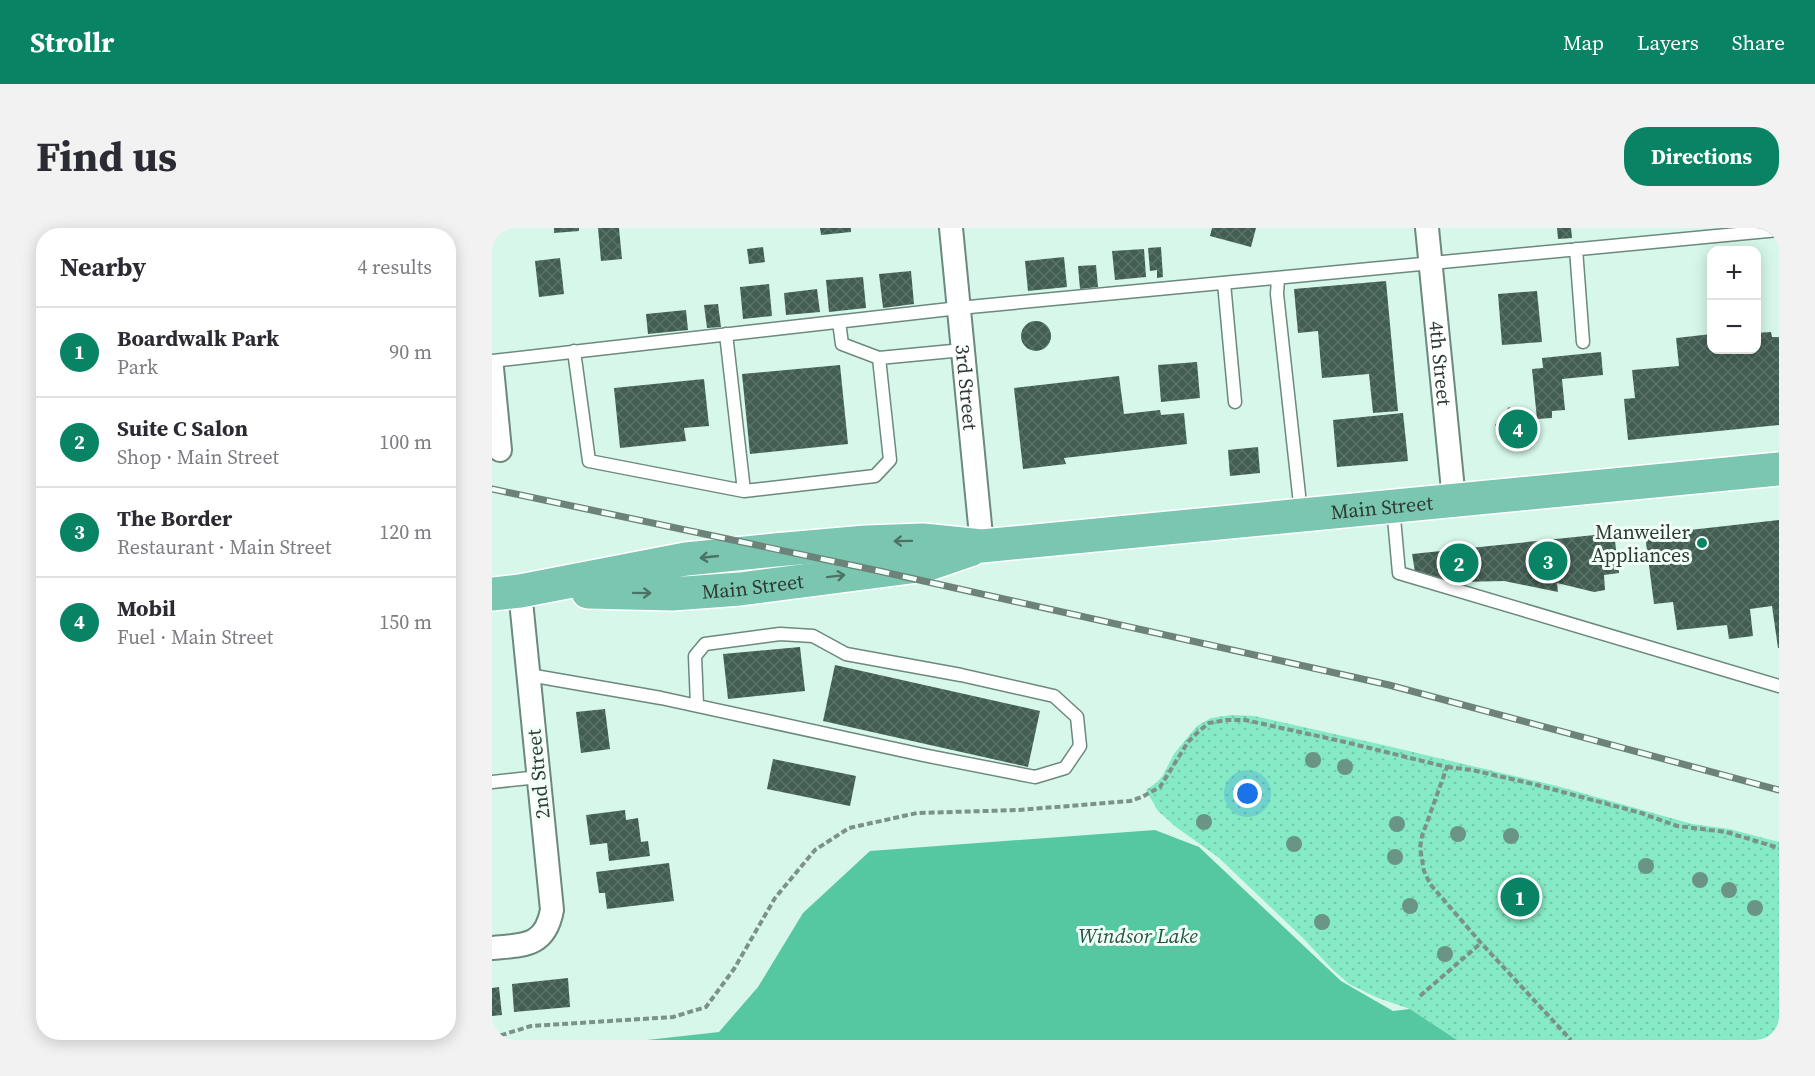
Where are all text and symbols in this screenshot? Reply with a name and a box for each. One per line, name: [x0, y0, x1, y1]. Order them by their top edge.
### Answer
text: Strollr: [30, 23, 114, 61]
text: Map: [1563, 28, 1604, 57]
text: Layers: [1637, 28, 1699, 57]
text: Share: [1732, 28, 1785, 57]
text: Find us: [36, 127, 177, 185]
button: Directions: [1624, 127, 1779, 186]
map controls: [1707, 246, 1761, 354]
button: +: [1707, 246, 1761, 300]
text: Nearby: [60, 249, 146, 285]
text: 4 results: [357, 253, 432, 281]
button: −: [1707, 300, 1761, 354]
street label: 4th Street: [1422, 320, 1459, 407]
text: Boardwalk Park: [117, 323, 279, 353]
text: 1: [74, 338, 85, 366]
text: 90 m: [389, 338, 432, 366]
street label: 3rd Street: [948, 343, 985, 432]
text: Park: [117, 353, 158, 381]
pin: 4: [1498, 406, 1538, 452]
text: Suite C Salon: [117, 413, 248, 443]
text: 2: [74, 428, 85, 456]
text: 100 m: [379, 428, 432, 456]
text: Shop · Main Street: [117, 443, 279, 471]
street label: Main Street: [1330, 488, 1435, 526]
text: The Border: [117, 503, 232, 533]
text: 3: [74, 518, 85, 546]
text: 120 m: [379, 518, 432, 546]
place label: Manweiler Appliances: [1592, 518, 1691, 569]
text: Restaurant · Main Street: [117, 533, 331, 561]
one-way arrow: [893, 535, 913, 547]
marker: Manweiler Appliances: [1695, 536, 1709, 550]
pin: 3: [1528, 538, 1568, 584]
pin: 2: [1440, 540, 1478, 586]
one-way arrow: [699, 552, 719, 563]
street label: Main Street: [701, 567, 806, 606]
one-way arrow: [825, 571, 845, 582]
one-way arrow: [631, 587, 651, 599]
text: Mobil: [117, 593, 176, 623]
text: 4: [74, 608, 85, 636]
text: 150 m: [379, 608, 432, 636]
text: Fuel · Main Street: [117, 623, 273, 651]
street label: 2nd Street: [519, 727, 557, 820]
your location: [1233, 779, 1262, 808]
pin: 1: [1500, 874, 1540, 920]
water label: Windsor Lake: [1078, 921, 1198, 950]

